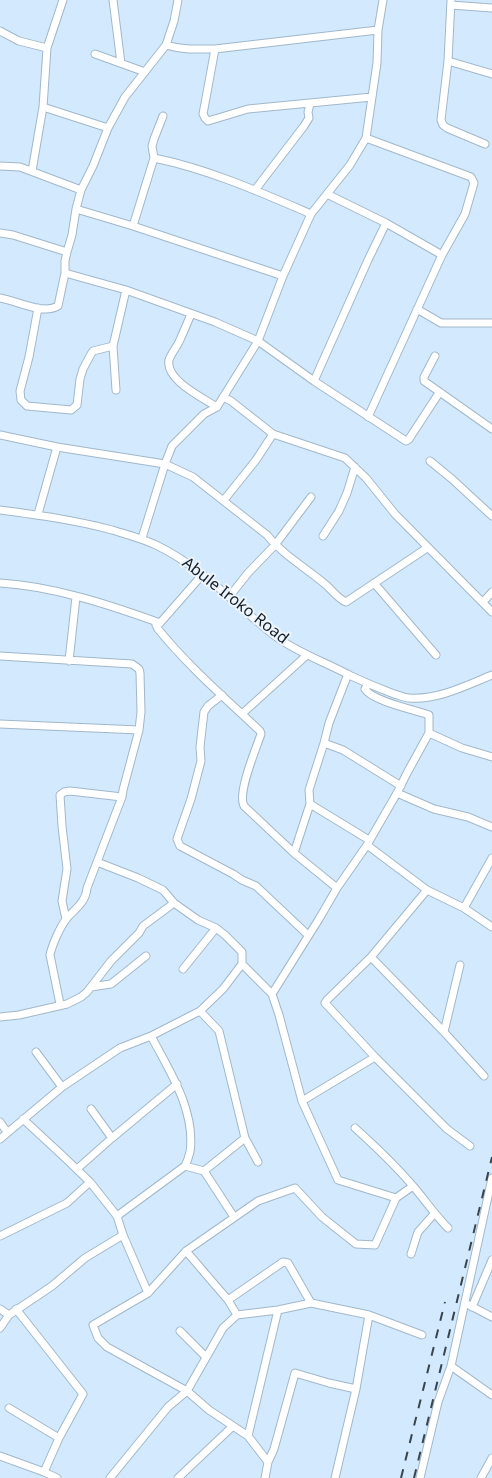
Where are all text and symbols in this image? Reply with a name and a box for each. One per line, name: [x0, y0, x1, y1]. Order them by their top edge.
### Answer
street label: Abule Iroko Road: [178, 554, 292, 648]

